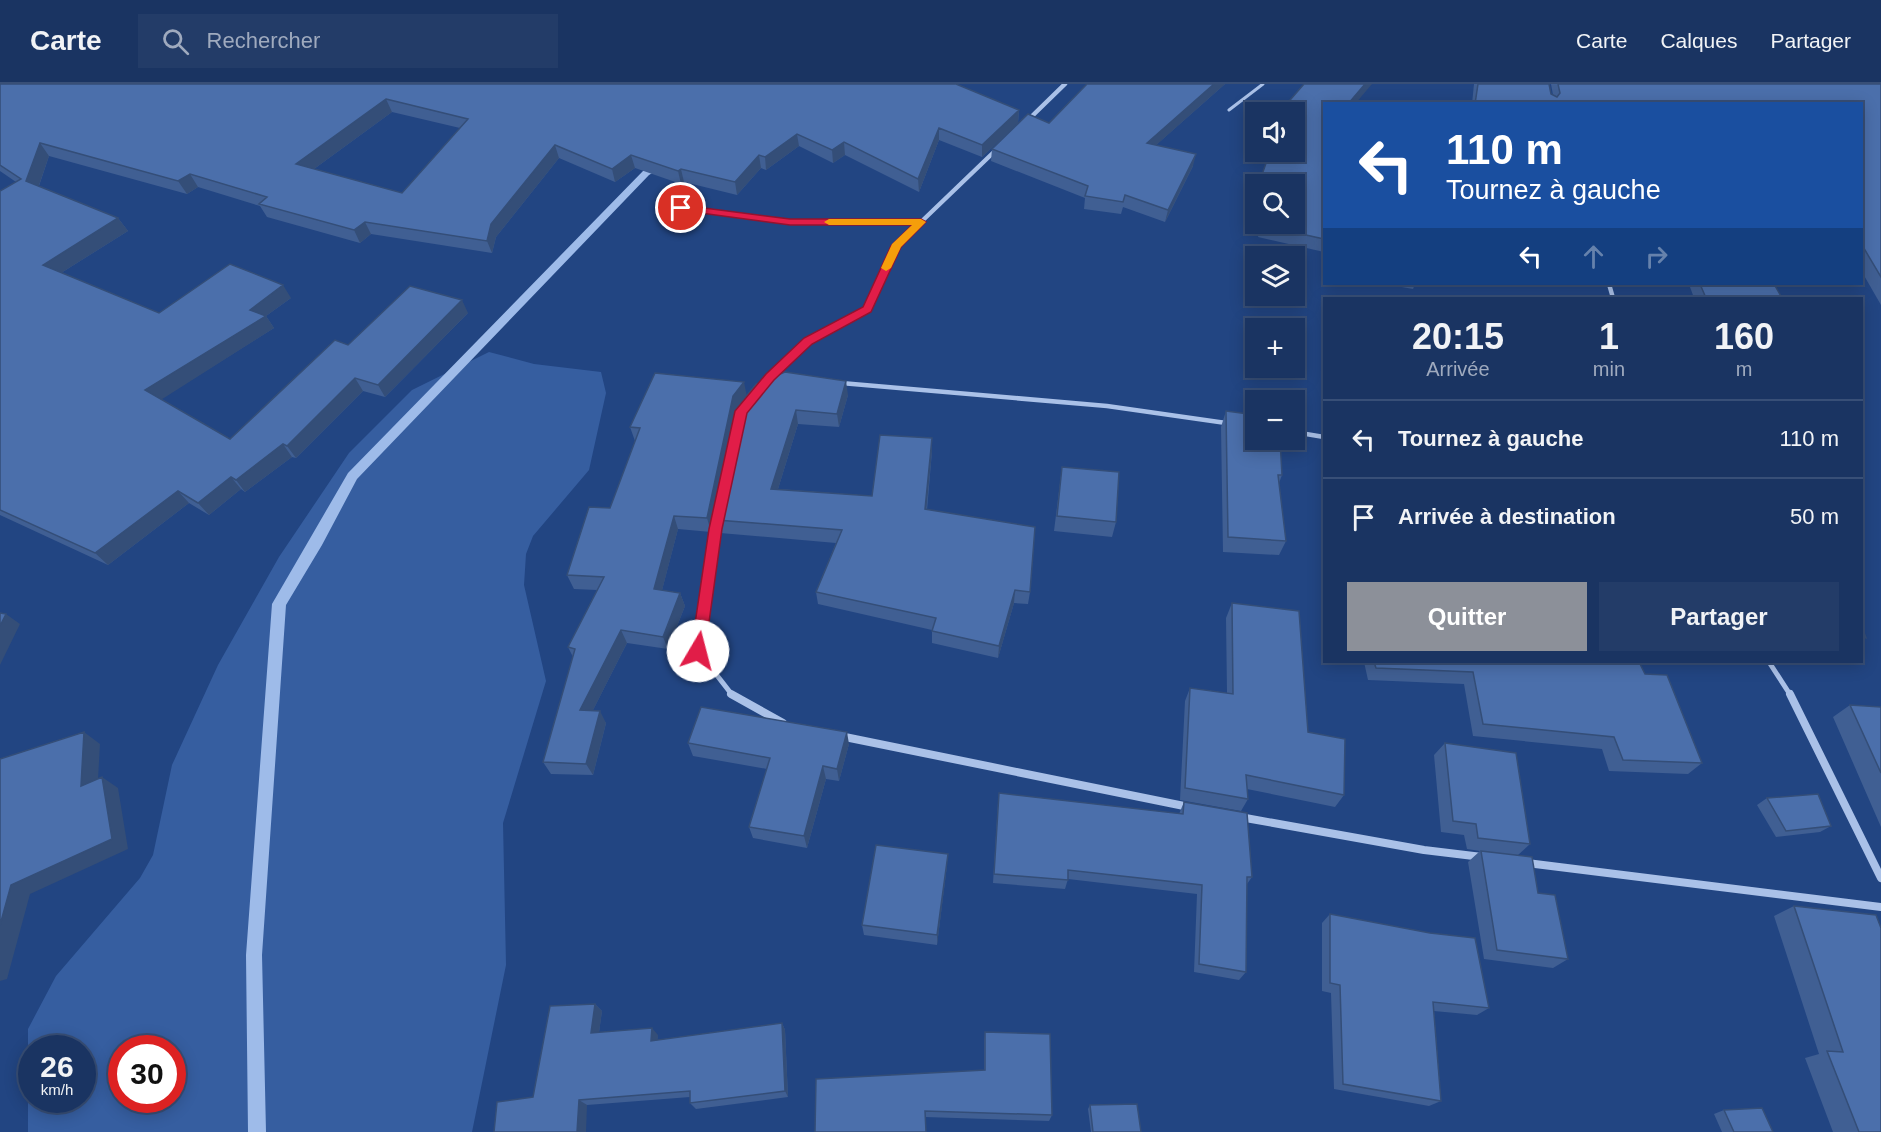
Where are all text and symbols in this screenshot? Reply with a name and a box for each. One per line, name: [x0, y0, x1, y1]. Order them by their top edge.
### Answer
search box: [138, 14, 558, 68]
text: Carte: [30, 25, 102, 56]
icon: search: [159, 25, 192, 58]
text: Rechercher: [207, 28, 320, 53]
text: Carte: [1576, 29, 1627, 52]
text: Calques: [1660, 29, 1737, 52]
text: Partager: [1770, 29, 1851, 52]
map controls: [1245, 102, 1305, 450]
button: sound: [1245, 102, 1305, 162]
icon: left: [1347, 126, 1425, 204]
text: 110 m: [1446, 126, 1563, 173]
button: search: [1245, 174, 1305, 234]
text: Tournez à gauche: [1446, 175, 1661, 205]
pin: [655, 182, 706, 233]
icon: arrive: [664, 191, 697, 224]
icon: left: [1514, 240, 1547, 273]
icon: ahead: [1577, 240, 1610, 273]
icon: right: [1640, 240, 1673, 273]
button: layers: [1245, 246, 1305, 306]
text: 20:15: [1412, 316, 1504, 357]
text: 1: [1599, 316, 1619, 357]
text: 160: [1714, 316, 1774, 357]
button: +: [1245, 318, 1305, 378]
text: Arrivée: [1426, 358, 1490, 380]
text: min: [1593, 358, 1625, 380]
text: m: [1736, 358, 1752, 380]
button: −: [1245, 390, 1305, 450]
icon: left: [1347, 423, 1380, 456]
text: Tournez à gauche: [1398, 426, 1583, 451]
text: 110 m: [1779, 426, 1839, 451]
icon: arrive: [1347, 501, 1380, 534]
text: Arrivée à destination: [1398, 504, 1616, 529]
text: 50 m: [1790, 504, 1839, 529]
button: Quitter: [1347, 582, 1587, 651]
button: Partager: [1599, 582, 1839, 651]
position arrow: [666, 619, 730, 683]
speed limit sign: 30: [108, 1035, 186, 1113]
text: 26: [40, 1050, 74, 1083]
text: km/h: [41, 1081, 73, 1098]

